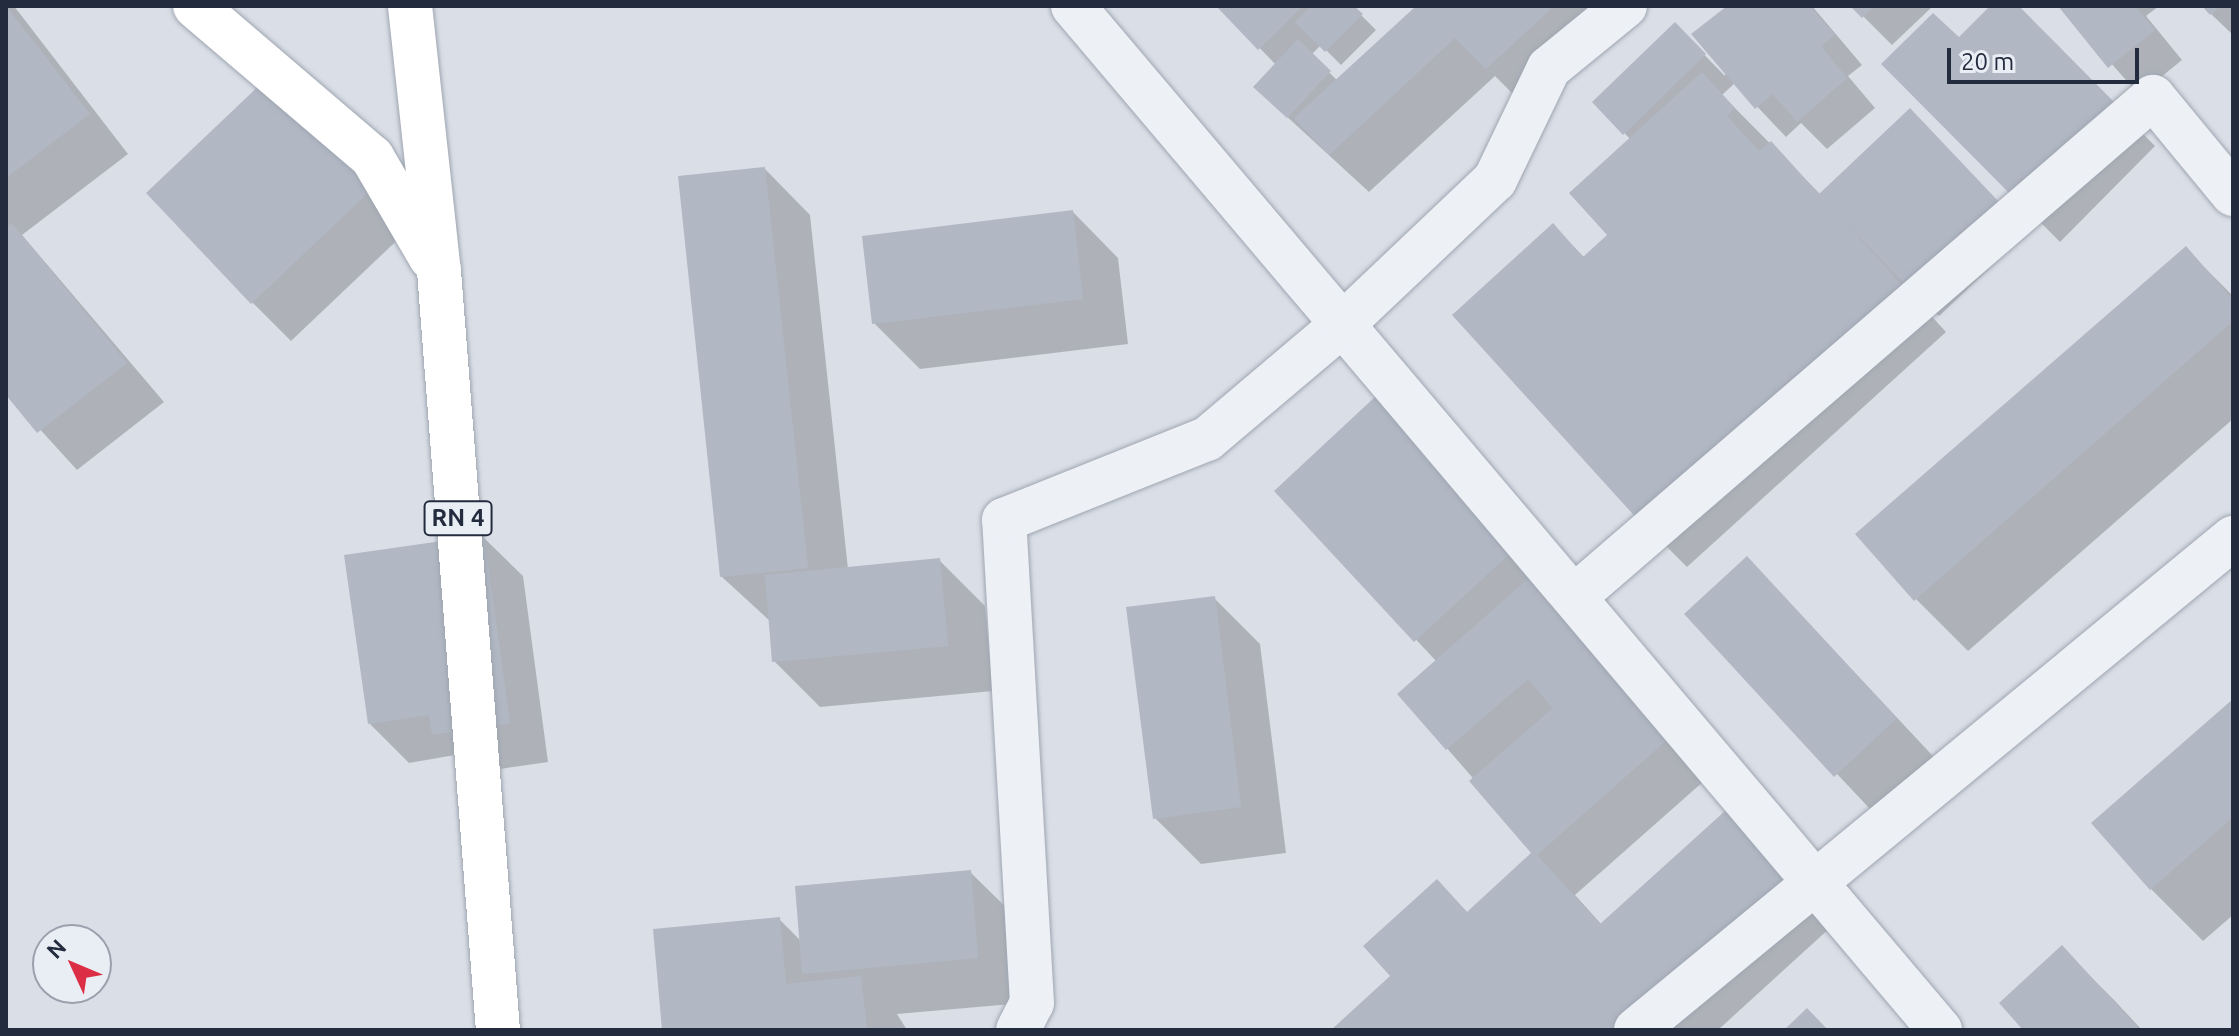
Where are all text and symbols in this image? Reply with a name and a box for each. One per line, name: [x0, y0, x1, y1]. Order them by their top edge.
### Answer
scale bar: [1951, 32, 2143, 82]
text: 20 m: [1961, 48, 2014, 75]
road number: RN 4: [422, 498, 494, 538]
north arrow: [32, 924, 112, 1004]
text: N: [41, 934, 71, 963]

